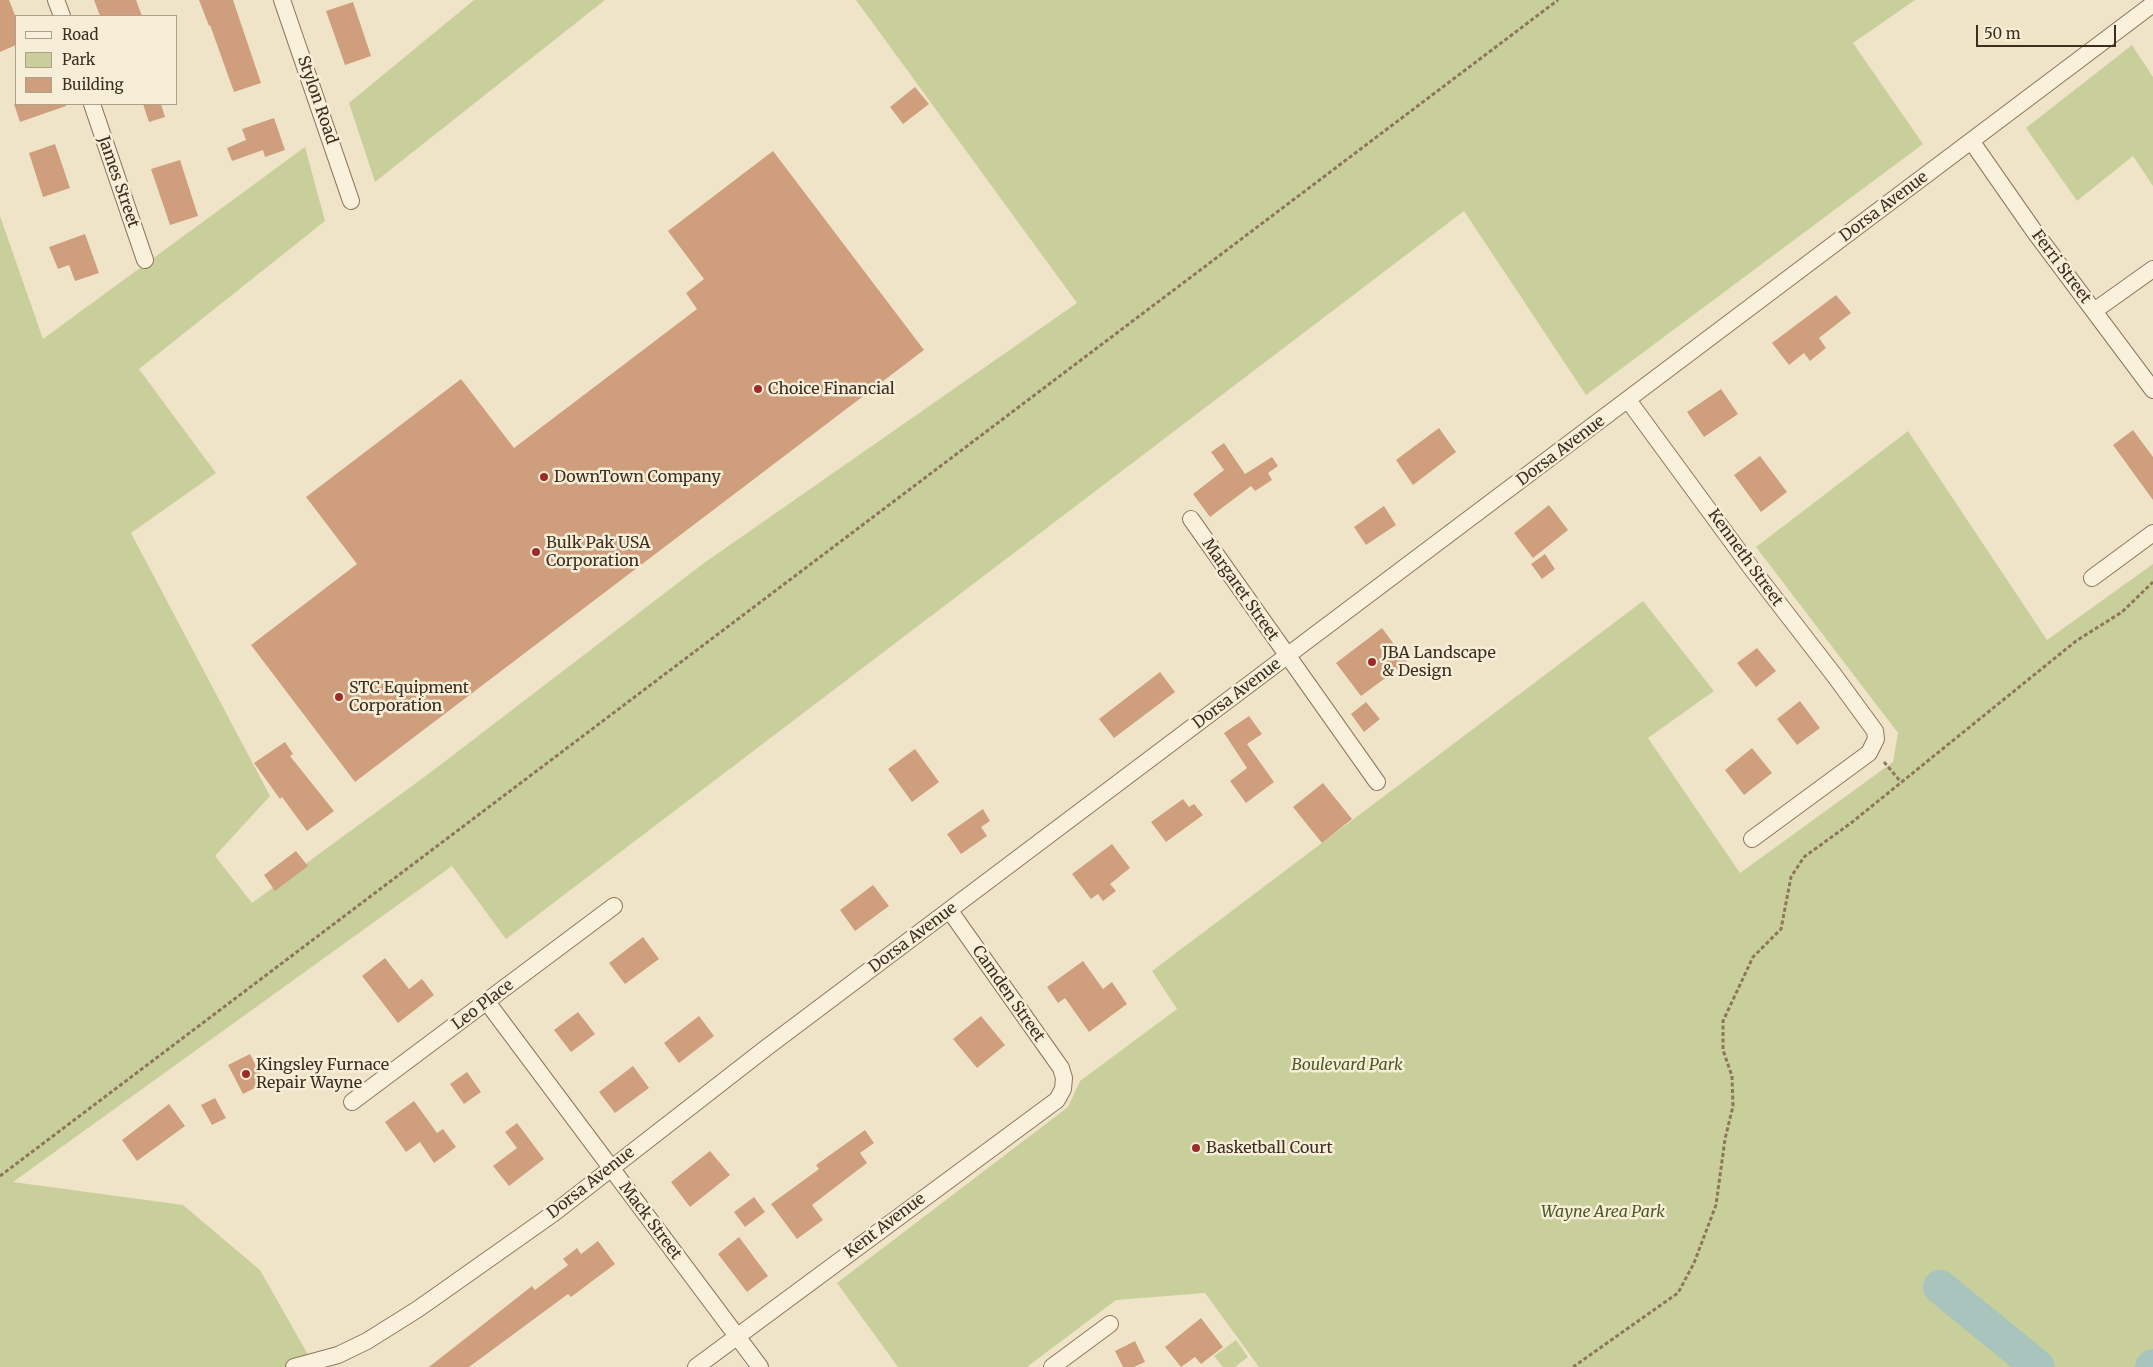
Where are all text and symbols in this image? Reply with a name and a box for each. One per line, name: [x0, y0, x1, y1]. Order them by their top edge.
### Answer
legend: [15, 15, 178, 105]
scale bar: [1978, 15, 2118, 47]
text: 50 m: [1984, 24, 2021, 43]
text: Road: [62, 25, 98, 44]
text: Park: [62, 50, 95, 69]
street label: Stylon Road: [293, 53, 341, 147]
text: Building: [62, 75, 124, 94]
street label: James Street: [93, 134, 143, 230]
street label: Dorsa Avenue: [1836, 168, 1932, 246]
street label: Ferri Street: [2027, 227, 2095, 307]
place label: Choice Financial: [768, 379, 895, 399]
marker: Choice Financial: [752, 383, 764, 395]
street label: Dorsa Avenue: [1513, 412, 1609, 490]
place label: DownTown Company: [554, 467, 721, 487]
marker: DownTown Company: [538, 471, 550, 483]
street label: Kenneth Street: [1703, 506, 1787, 610]
place label: Bulk Pak USA Corporation: [546, 533, 650, 571]
street label: Margaret Street: [1198, 535, 1282, 645]
marker: Bulk Pak USA Corporation: [530, 546, 542, 558]
place label: JBA Landscape & Design: [1382, 643, 1496, 681]
street label: Dorsa Avenue: [1189, 655, 1285, 733]
marker: JBA Landscape & Design: [1366, 656, 1378, 668]
place label: STC Equipment Corporation: [349, 678, 469, 716]
marker: STC Equipment Corporation: [333, 691, 345, 703]
street label: Dorsa Avenue: [865, 899, 961, 977]
street label: Camden Street: [968, 942, 1048, 1046]
street label: Leo Place: [449, 976, 517, 1034]
place label: Kingsley Furnace Repair Wayne: [256, 1055, 389, 1093]
park label: Boulevard Park: [1291, 1055, 1403, 1075]
marker: Kingsley Furnace Repair Wayne: [240, 1068, 252, 1080]
place label: Basketball Court: [1206, 1138, 1333, 1158]
marker: Basketball Court: [1190, 1142, 1202, 1154]
street label: Dorsa Avenue: [544, 1143, 638, 1223]
street label: Mack Street: [615, 1178, 685, 1264]
street label: Kent Avenue: [841, 1189, 929, 1263]
park label: Wayne Area Park: [1541, 1202, 1665, 1222]

